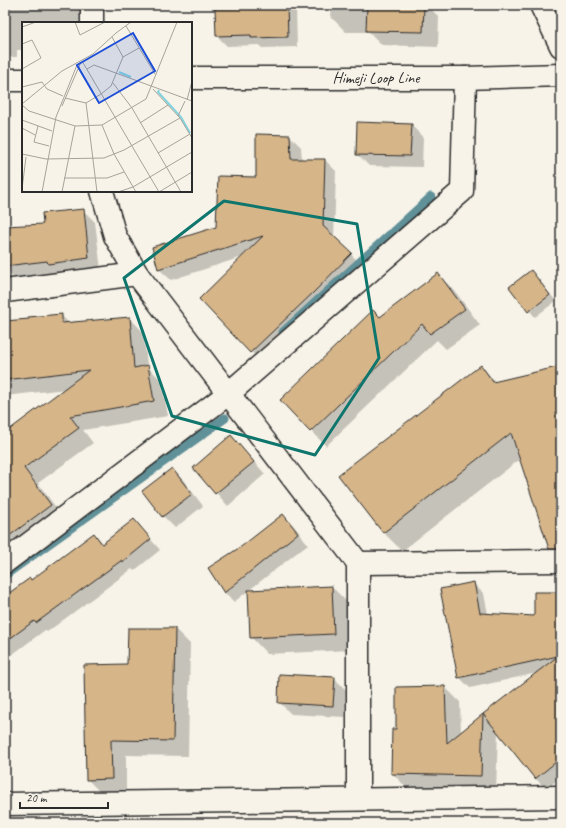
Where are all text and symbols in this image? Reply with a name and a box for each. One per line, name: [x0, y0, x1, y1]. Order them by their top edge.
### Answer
inset map: [22, 22, 192, 192]
street label: Himeji Loop Line: [333, 68, 421, 88]
scale bar: [20, 784, 108, 810]
text: 20 m: [26, 790, 48, 806]

